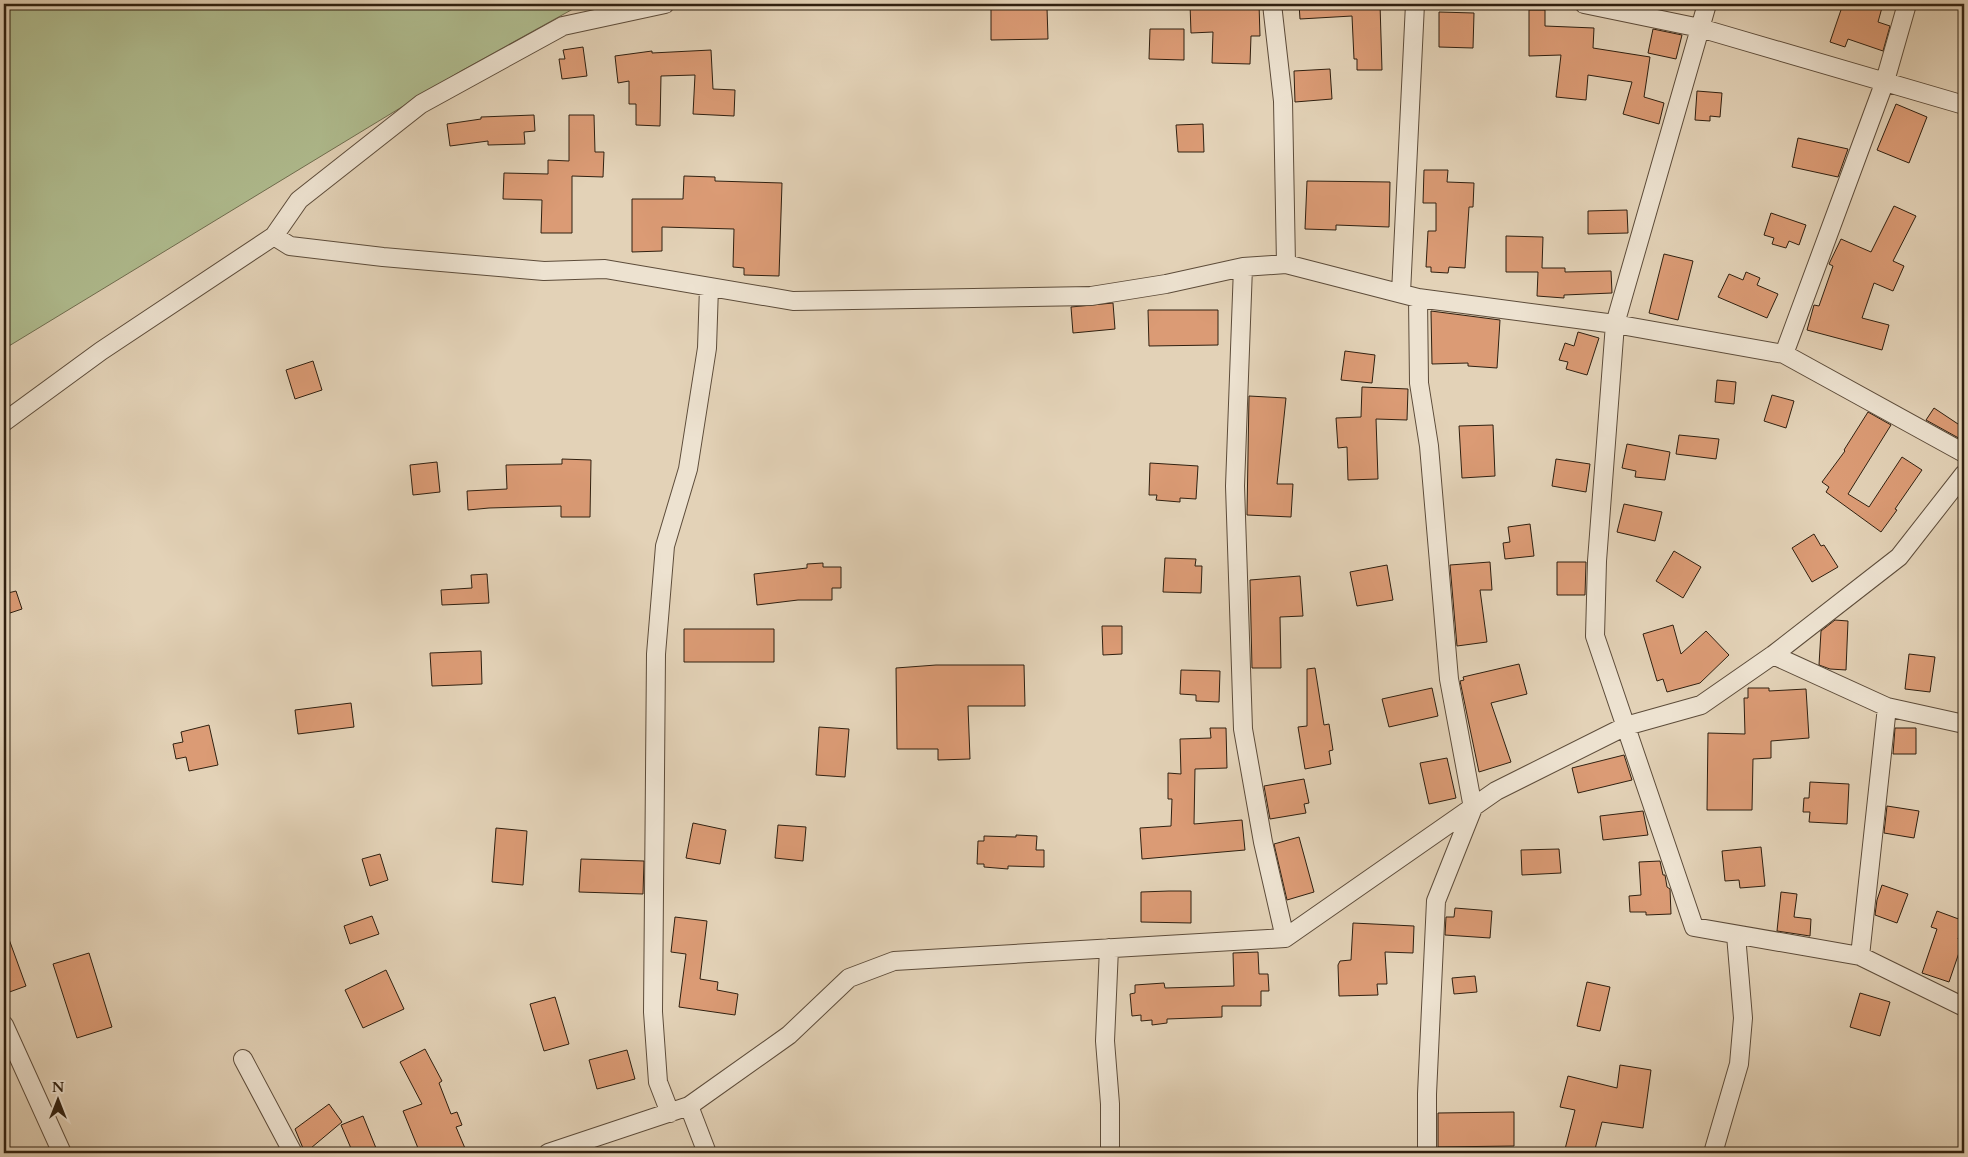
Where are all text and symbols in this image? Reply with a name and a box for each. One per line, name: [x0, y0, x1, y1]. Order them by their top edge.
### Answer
north arrow: [32, 1074, 82, 1124]
text: N: [52, 1078, 64, 1097]

